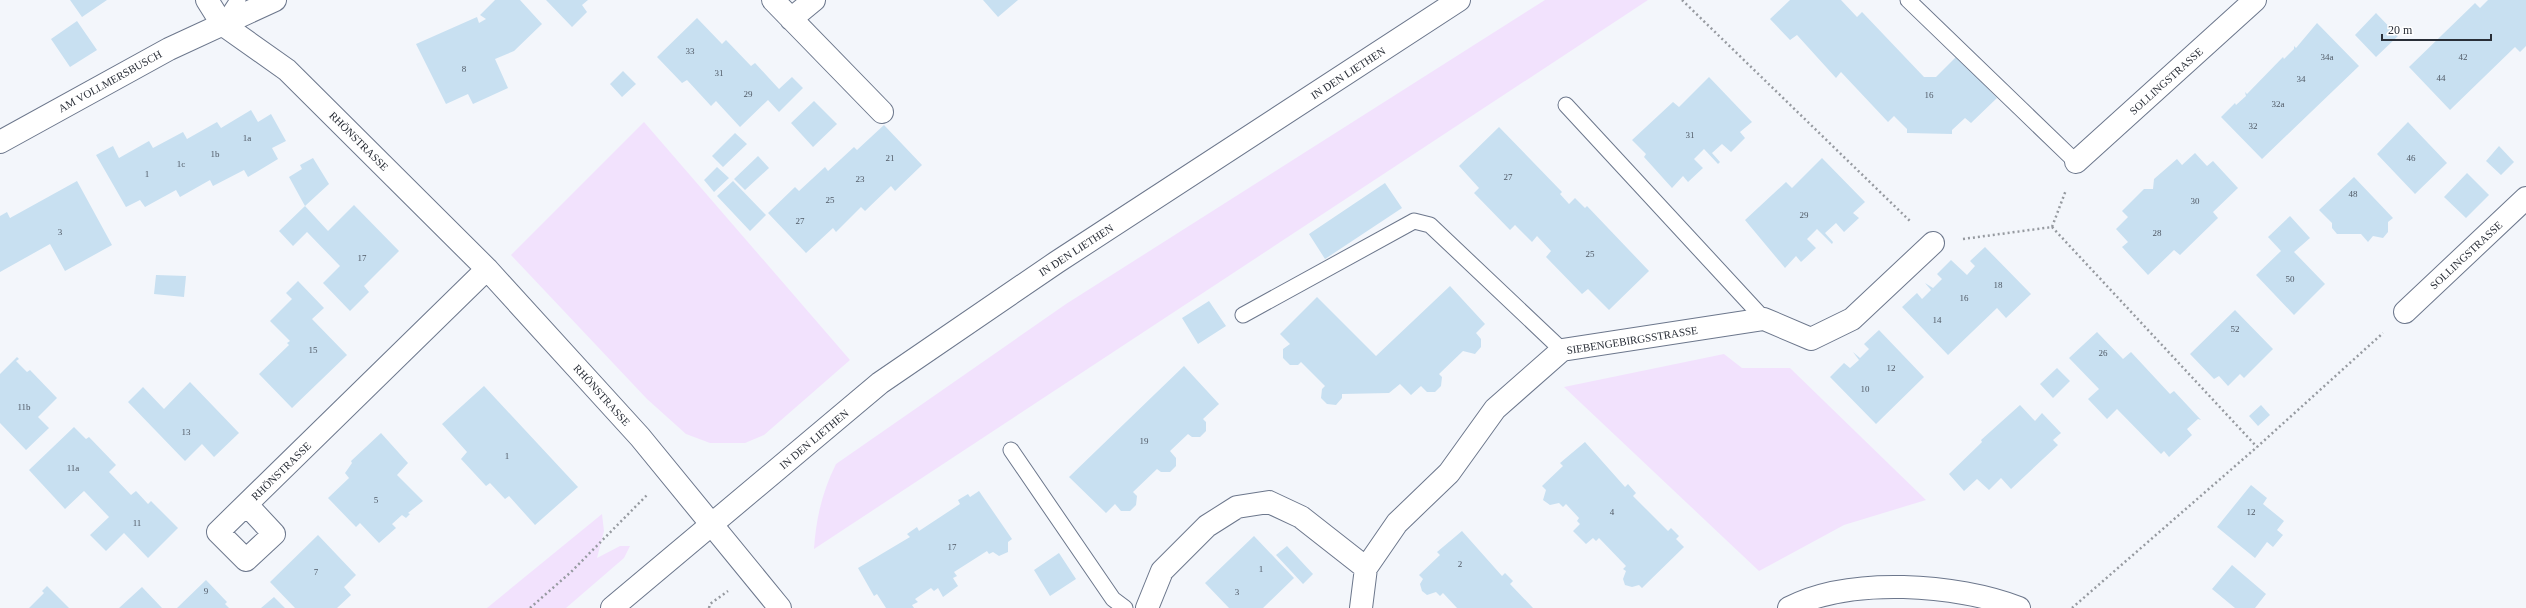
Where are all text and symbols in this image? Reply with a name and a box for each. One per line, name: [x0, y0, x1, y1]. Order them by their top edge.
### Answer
scale bar: [2382, 16, 2491, 42]
text: 20 m: [2388, 23, 2413, 37]
street label: IN DEN LIETHEN: [1309, 44, 1387, 101]
street label: SOLLINGSTRASSE: [2127, 45, 2205, 117]
house number: 33: [686, 46, 695, 56]
street label: AM VOLLMERSBUSCH: [56, 48, 164, 114]
house number: 34a: [2321, 52, 2334, 62]
house number: 42: [2459, 52, 2468, 62]
house number: 8: [462, 64, 467, 74]
house number: 31: [715, 68, 724, 78]
house number: 44: [2437, 73, 2446, 83]
house number: 34: [2297, 74, 2306, 84]
house number: 29: [744, 89, 753, 99]
house number: 16: [1925, 90, 1934, 100]
house number: 32a: [2272, 99, 2285, 109]
street label: RHÖNSTRASSE: [327, 109, 391, 173]
house number: 32: [2249, 121, 2258, 131]
house number: 31: [1686, 130, 1695, 140]
house number: 1a: [243, 133, 251, 143]
house number: 1b: [211, 149, 220, 159]
house number: 21: [886, 153, 895, 163]
house number: 46: [2407, 153, 2416, 163]
house number: 1c: [177, 159, 185, 169]
house number: 1: [145, 169, 149, 179]
house number: 27: [1504, 172, 1513, 182]
house number: 23: [856, 174, 865, 184]
house number: 48: [2349, 189, 2358, 199]
house number: 25: [826, 195, 835, 205]
house number: 30: [2191, 196, 2200, 206]
house number: 29: [1800, 210, 1809, 220]
house number: 27: [796, 216, 805, 226]
street label: SOLLINGSTRASSE: [2427, 218, 2505, 291]
street label: IN DEN LIETHEN: [1037, 221, 1115, 278]
house number: 3: [58, 227, 63, 237]
house number: 28: [2153, 228, 2162, 238]
house number: 25: [1586, 249, 1595, 259]
house number: 17: [358, 253, 367, 263]
house number: 50: [2286, 274, 2295, 284]
house number: 18: [1994, 280, 2003, 290]
house number: 16: [1960, 293, 1969, 303]
house number: 14: [1933, 315, 1942, 325]
street label: SIEBENGEBIRGSSTRASSE: [1566, 324, 1699, 356]
house number: 52: [2231, 324, 2240, 334]
house number: 15: [309, 345, 318, 355]
house number: 26: [2099, 348, 2108, 358]
street label: RHÖNSTRASSE: [571, 362, 633, 428]
house number: 12: [1887, 363, 1896, 373]
house number: 10: [1861, 384, 1870, 394]
house number: 11b: [17, 402, 31, 412]
street label: IN DEN LIETHEN: [777, 407, 851, 471]
house number: 13: [182, 427, 191, 437]
house number: 19: [1140, 436, 1149, 446]
street label: RHÖNSTRASSE: [249, 439, 314, 502]
house number: 1: [505, 451, 509, 461]
house number: 11a: [67, 463, 79, 473]
house number: 5: [374, 495, 379, 505]
house number: 4: [1610, 507, 1615, 517]
house number: 12: [2247, 507, 2256, 517]
house number: 11: [133, 518, 141, 528]
house number: 17: [948, 542, 957, 552]
house number: 2: [1458, 559, 1462, 569]
house number: 1: [1259, 564, 1263, 574]
house number: 7: [314, 567, 319, 577]
house number: 9: [204, 586, 209, 596]
house number: 3: [1235, 587, 1240, 597]

